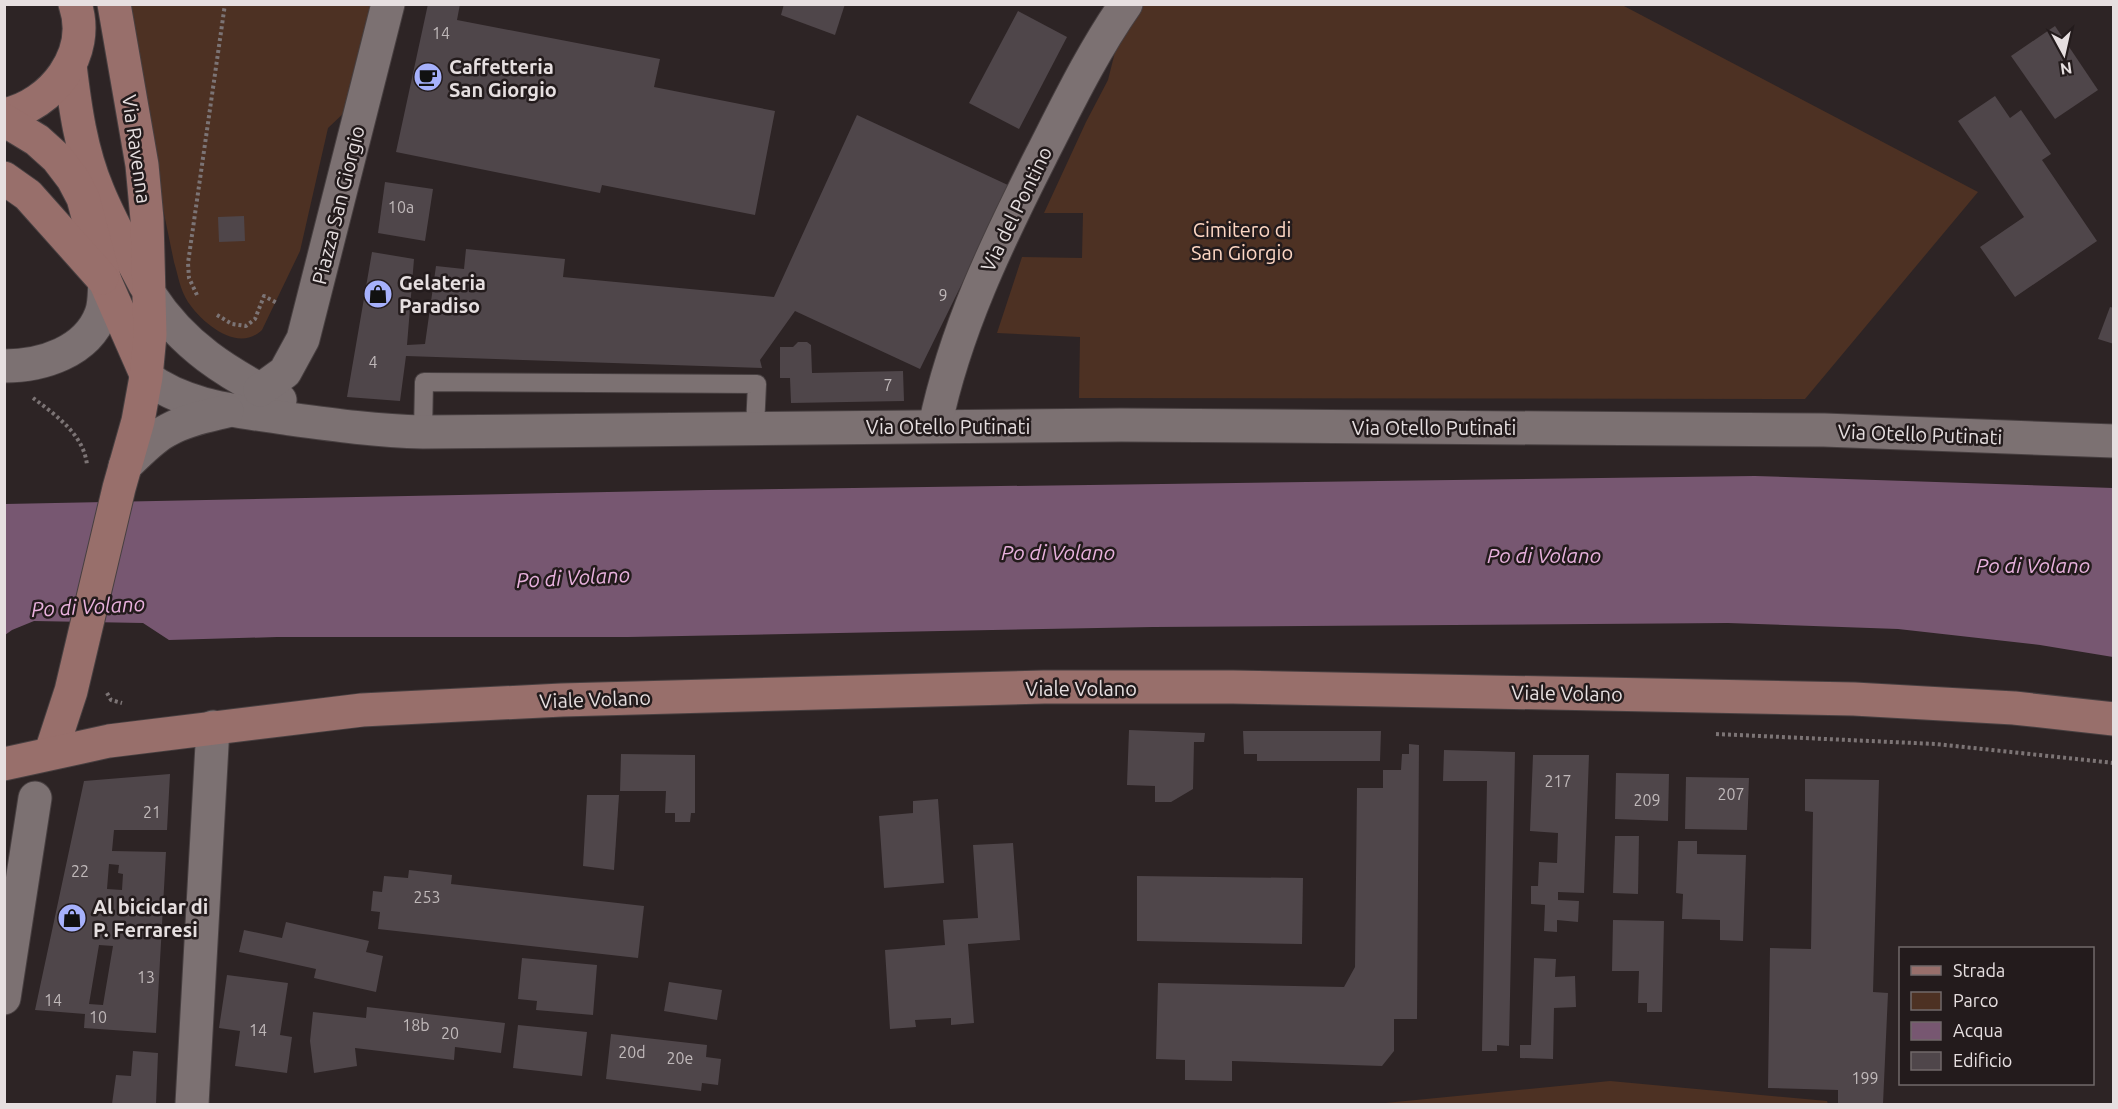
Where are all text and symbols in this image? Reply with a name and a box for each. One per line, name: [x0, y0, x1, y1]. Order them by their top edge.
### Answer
house number: 14: [432, 24, 450, 42]
north arrow: [2034, 24, 2094, 84]
place label: Caffetteria San Giorgio: [449, 55, 557, 101]
text: N: [2059, 59, 2073, 79]
cafe icon: Caffetteria San Giorgio: [412, 61, 444, 93]
street label: Via Ravenna: [118, 93, 156, 205]
street label: Piazza San Giorgio: [307, 123, 369, 287]
street label: Via del Pontino: [976, 143, 1056, 275]
house number: 10a: [388, 198, 414, 216]
park label: Cimitero di San Giorgio: [1191, 218, 1293, 264]
place label: Gelateria Paradiso: [399, 271, 486, 317]
shop icon: Gelateria Paradiso: [362, 278, 394, 310]
house number: 9: [938, 286, 948, 304]
house number: 4: [368, 353, 378, 371]
house number: 7: [883, 376, 893, 394]
street label: Via Otello Putinati: [866, 415, 1030, 438]
street label: Via Otello Putinati: [1352, 416, 1516, 439]
street label: Via Otello Putinati: [1837, 420, 2003, 448]
water label: Po di Volano: [1001, 540, 1115, 564]
water label: Po di Volano: [1487, 543, 1601, 567]
water label: Po di Volano: [1976, 553, 2090, 577]
water label: Po di Volano: [515, 562, 631, 592]
water label: Po di Volano: [30, 591, 146, 621]
street label: Viale Volano: [1025, 677, 1137, 700]
street label: Viale Volano: [1511, 681, 1623, 705]
street label: Viale Volano: [539, 686, 651, 712]
house number: 217: [1544, 772, 1572, 790]
house number: 207: [1717, 785, 1745, 803]
house number: 209: [1633, 791, 1661, 809]
house number: 21: [143, 803, 161, 821]
house number: 22: [71, 862, 89, 880]
house number: 253: [413, 888, 441, 906]
place label: Al biciclar di P. Ferraresi: [93, 895, 208, 941]
shop icon: Al biciclar di P. Ferraresi: [56, 902, 88, 934]
legend: [1899, 947, 2094, 1085]
text: Strada: [1953, 960, 2005, 980]
house number: 13: [137, 968, 155, 986]
text: Parco: [1953, 990, 1999, 1010]
house number: 14: [44, 991, 62, 1009]
house number: 10: [89, 1008, 107, 1026]
house number: 18b: [402, 1016, 430, 1034]
text: Acqua: [1953, 1020, 2003, 1040]
house number: 14: [249, 1021, 267, 1039]
house number: 20: [441, 1024, 459, 1042]
house number: 20d: [618, 1043, 646, 1061]
house number: 20e: [667, 1049, 693, 1067]
text: Edificio: [1953, 1050, 2012, 1070]
house number: 199: [1851, 1069, 1879, 1087]

